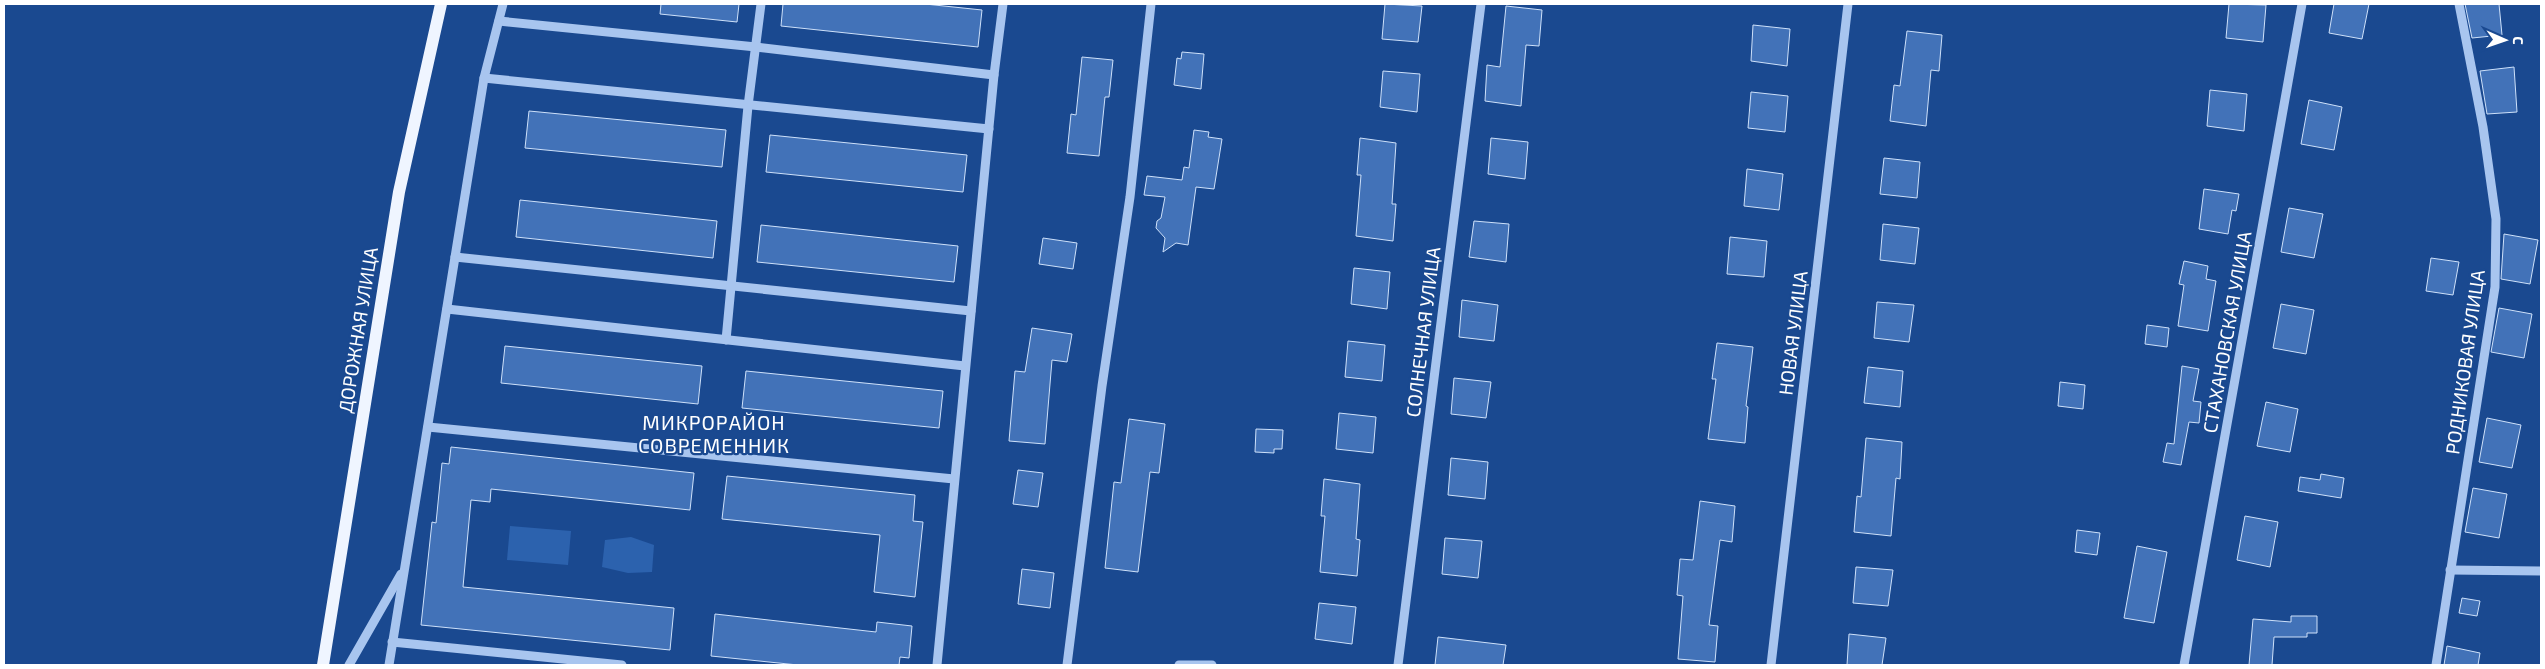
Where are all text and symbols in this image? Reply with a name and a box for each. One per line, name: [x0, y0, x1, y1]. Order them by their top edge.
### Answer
north arrow: [2480, 15, 2530, 65]
text: С: [2510, 36, 2527, 45]
street label: СТАХАНОВСКАЯ УЛИЦА: [2197, 229, 2256, 435]
street label: ДОРОЖНАЯ УЛИЦА: [333, 245, 382, 414]
street label: СОЛНЕЧНАЯ УЛИЦА: [1401, 245, 1444, 418]
street label: РОДНИКОВАЯ УЛИЦА: [2440, 268, 2489, 456]
street label: НОВАЯ УЛИЦА: [1773, 269, 1812, 396]
district label: МИКРОРАЙОН СОВРЕМЕННИК: [638, 410, 790, 457]

